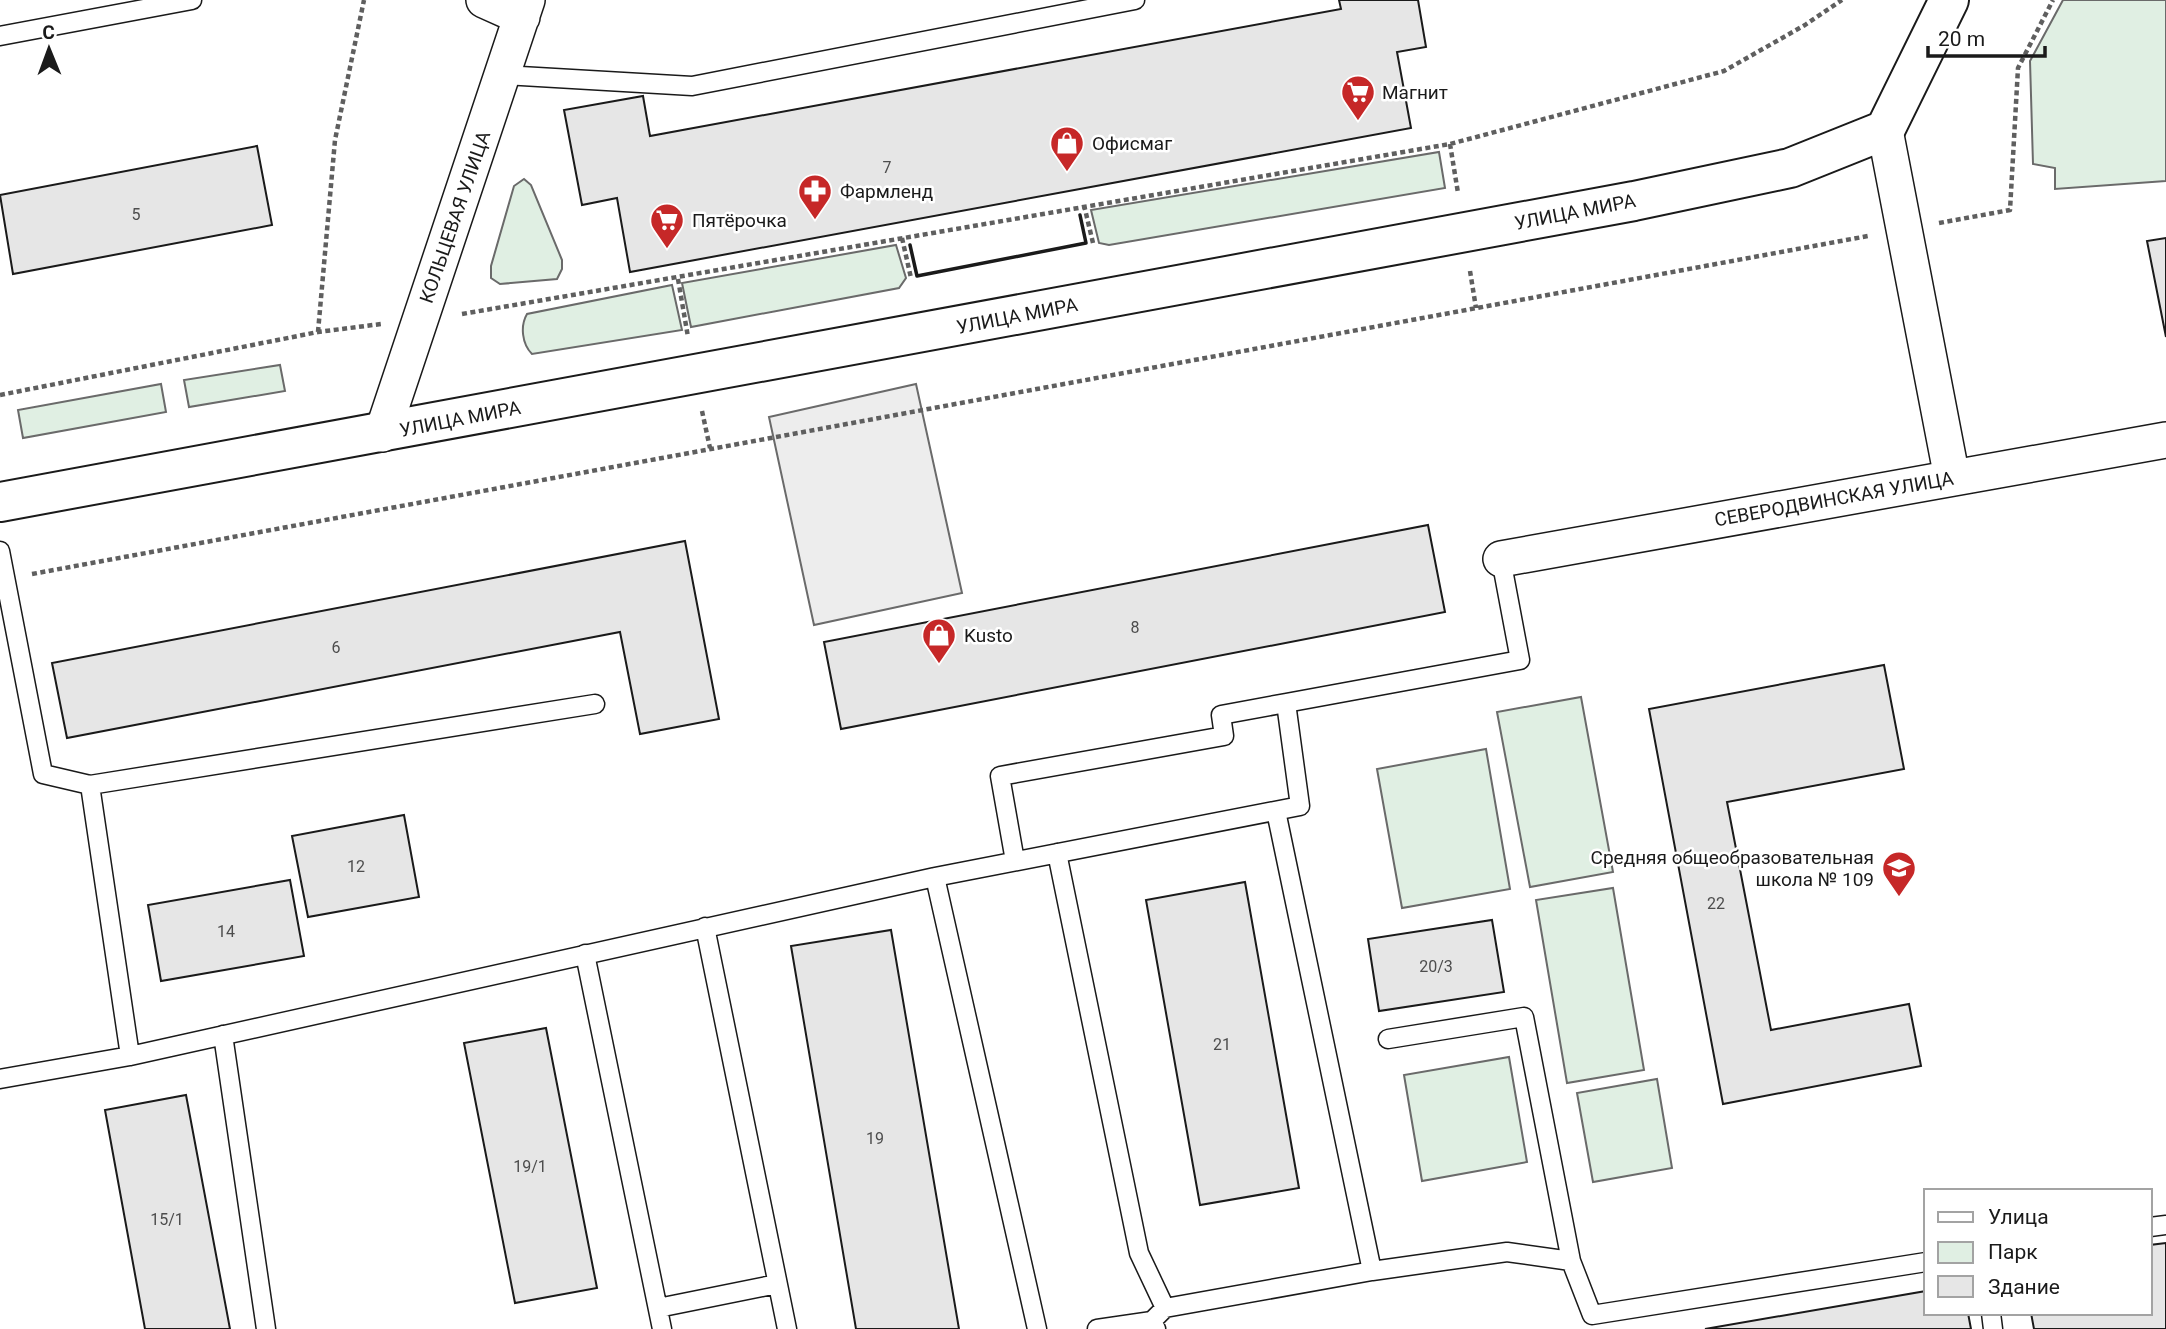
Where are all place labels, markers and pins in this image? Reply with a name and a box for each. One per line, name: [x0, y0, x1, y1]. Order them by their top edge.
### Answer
supermarket icon: Магнит: [1339, 73, 1377, 122]
place label: Магнит: [1382, 81, 1448, 104]
shop icon: Офисмаг: [1048, 124, 1086, 173]
place label: Офисмаг: [1092, 132, 1172, 155]
pharmacy icon: Фармленд: [796, 172, 834, 221]
place label: Фармленд: [840, 180, 933, 203]
supermarket icon: Пятёрочка: [648, 201, 686, 250]
place label: Пятёрочка: [692, 209, 787, 232]
shop icon: Kusto: [920, 616, 958, 665]
place label: Kusto: [964, 624, 1013, 647]
place label: Средняя общеобразовательная школа № 109: [1591, 846, 1874, 891]
school or university icon: Средняя общеобразовательная школа № 109: [1880, 849, 1918, 898]

